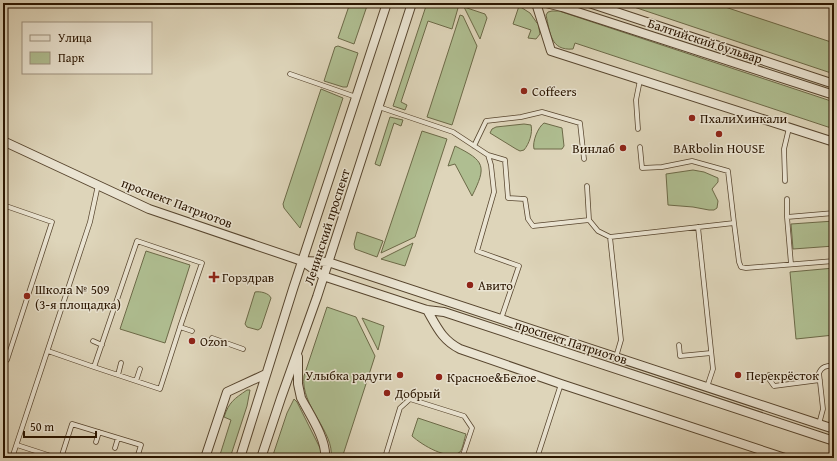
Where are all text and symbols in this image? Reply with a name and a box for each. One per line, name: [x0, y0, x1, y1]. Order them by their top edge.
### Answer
street label: Балтийский бульвар: [645, 14, 765, 68]
legend: [22, 22, 152, 74]
text: Улица: [58, 29, 92, 46]
text: Парк: [58, 49, 85, 66]
place label: Coffeers: [532, 82, 577, 101]
marker: Coffeers: [519, 86, 529, 96]
place label: ПхалиХинкали: [700, 109, 788, 128]
marker: ПхалиХинкали: [687, 113, 697, 123]
marker: BARbolin HOUSE: [714, 129, 724, 139]
place label: Винлаб: [572, 139, 615, 158]
place label: BARbolin HOUSE: [673, 139, 765, 158]
marker: Винлаб: [618, 143, 628, 153]
street label: Ленинский проспект: [299, 166, 355, 288]
street label: проспект Патриотов: [119, 173, 235, 233]
place label: Горздрав: [222, 268, 274, 287]
marker: Горздрав: [209, 272, 219, 282]
place label: Авито: [478, 276, 513, 295]
place label: Школа № 509 (3-я площадка): [35, 280, 121, 314]
marker: Авито: [465, 280, 475, 290]
marker: Школа № 509 (3-я площадка): [22, 291, 32, 301]
street label: проспект Патриотов: [512, 315, 630, 369]
place label: Ozon: [200, 332, 228, 351]
marker: Ozon: [187, 336, 197, 346]
place label: Улыбка радуги: [305, 366, 392, 385]
place label: Перекрёсток: [746, 366, 819, 385]
place label: Красное&Белое: [447, 368, 536, 387]
marker: Улыбка радуги: [395, 370, 405, 380]
marker: Перекрёсток: [733, 370, 743, 380]
marker: Красное&Белое: [434, 372, 444, 382]
place label: Добрый: [394, 384, 441, 403]
marker: Добрый: [382, 388, 392, 398]
scale bar: [24, 413, 96, 439]
text: 50 m: [30, 418, 54, 435]

